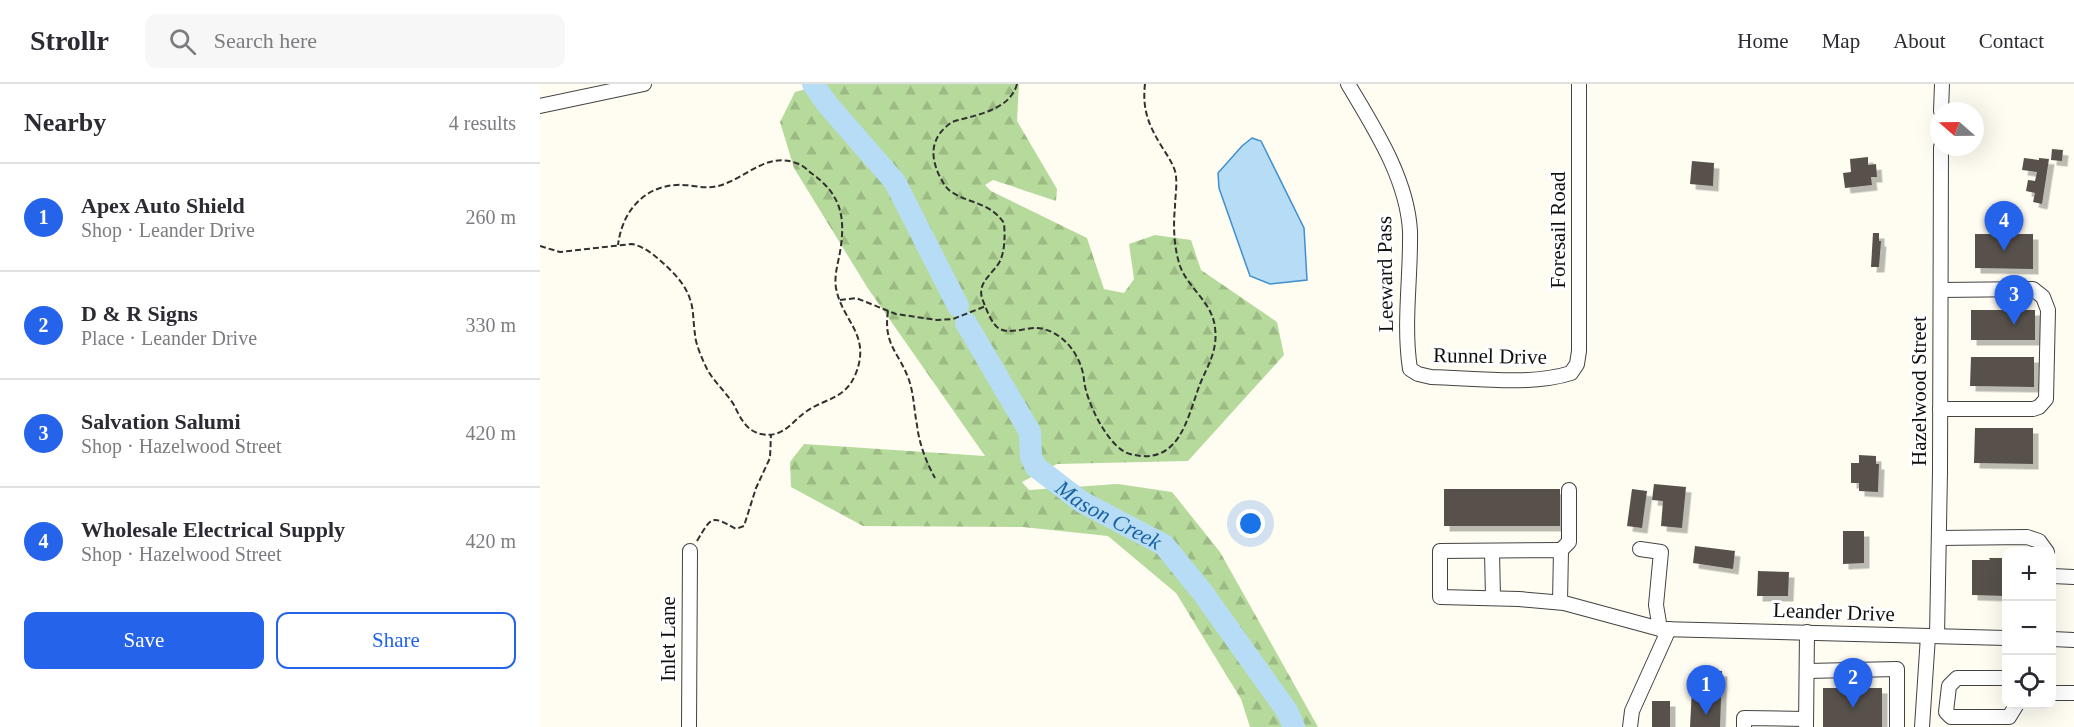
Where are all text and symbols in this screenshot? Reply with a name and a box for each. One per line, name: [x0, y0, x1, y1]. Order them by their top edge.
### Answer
search box: [145, 14, 565, 68]
text: Strollr: [30, 25, 109, 56]
icon: search: [166, 25, 199, 58]
text: Search here: [214, 28, 317, 53]
text: Home: [1737, 29, 1789, 53]
text: Map: [1822, 29, 1860, 53]
text: About: [1893, 29, 1946, 53]
text: Contact: [1979, 29, 2044, 53]
north arrow: [1930, 102, 1984, 156]
text: Nearby: [24, 108, 106, 137]
text: 4 results: [449, 112, 516, 134]
street label: Foresail Road: [1546, 171, 1570, 289]
text: Apex Auto Shield: [81, 193, 245, 218]
pin: 4: [1984, 202, 2024, 251]
text: 1: [39, 206, 49, 228]
text: 260 m: [465, 206, 516, 228]
street label: Leeward Pass: [1372, 216, 1398, 332]
text: Shop · Leander Drive: [81, 219, 255, 241]
pin: 3: [1994, 276, 2034, 325]
text: D & R Signs: [81, 301, 198, 326]
text: 2: [39, 314, 49, 336]
text: 330 m: [465, 314, 516, 336]
street label: Hazelwood Street: [1907, 316, 1931, 466]
text: Place · Leander Drive: [81, 327, 257, 349]
street label: Runnel Drive: [1433, 343, 1547, 369]
text: Salvation Salumi: [81, 409, 241, 434]
text: 3: [39, 422, 49, 444]
text: 420 m: [465, 422, 516, 444]
text: Shop · Hazelwood Street: [81, 435, 282, 457]
water label: Mason Creek: [1050, 474, 1167, 555]
your location: [1236, 509, 1265, 538]
text: Wholesale Electrical Supply: [81, 517, 345, 542]
text: 4: [39, 530, 49, 552]
text: 420 m: [465, 530, 516, 552]
text: Shop · Hazelwood Street: [81, 543, 282, 565]
map controls: [2002, 547, 2056, 709]
button: +: [2002, 547, 2056, 601]
street label: Inlet Lane: [656, 596, 680, 682]
street label: Leander Drive: [1773, 598, 1895, 626]
button: −: [2002, 601, 2056, 655]
button: Save: [24, 612, 264, 669]
button: Share: [276, 612, 516, 669]
button: locate: [2002, 655, 2056, 709]
pin: 2: [1834, 658, 1872, 708]
pin: 1: [1686, 666, 1726, 715]

